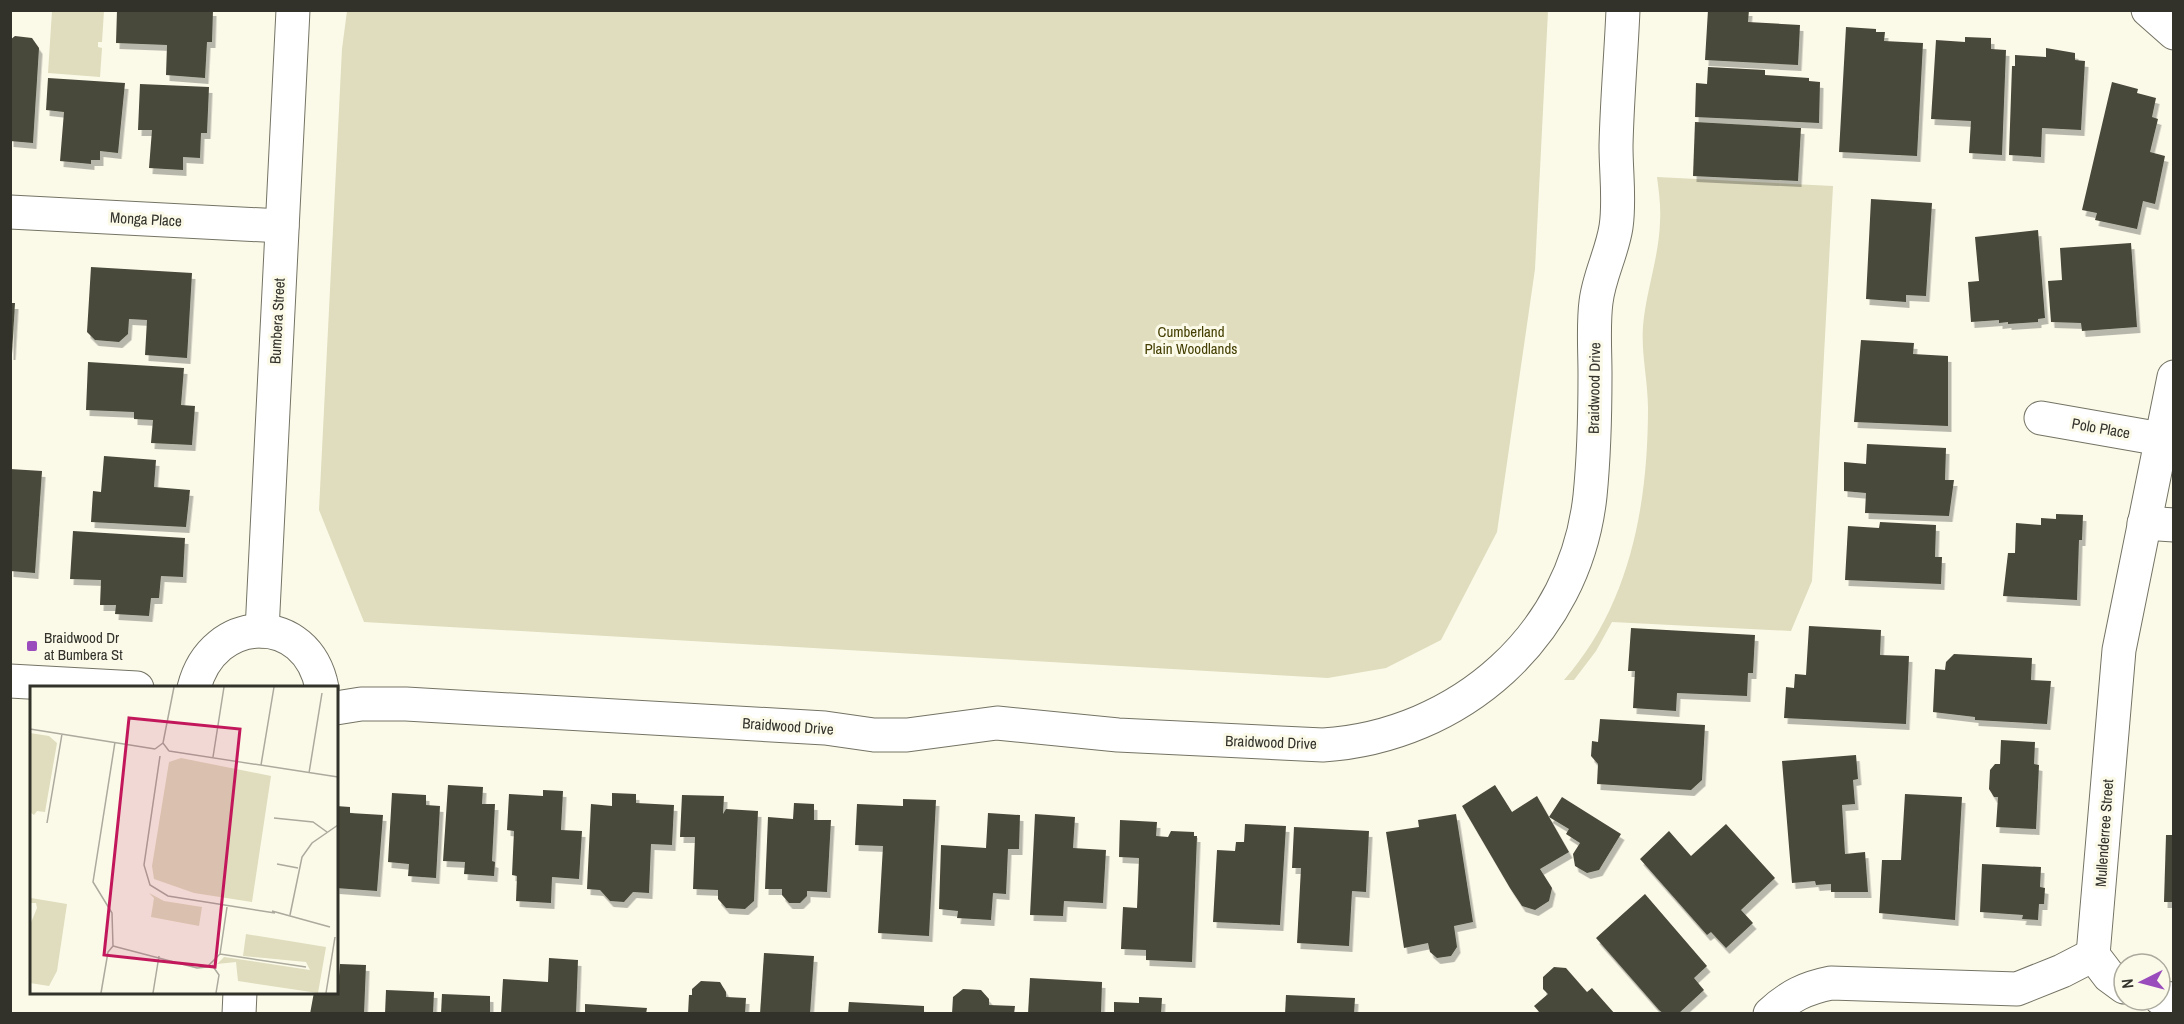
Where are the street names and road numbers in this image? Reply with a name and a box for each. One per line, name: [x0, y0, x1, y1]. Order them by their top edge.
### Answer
street label: Monga Place: [110, 207, 183, 231]
street label: Bumbera Street: [264, 277, 290, 365]
street label: Braidwood Drive: [1583, 342, 1605, 434]
street label: Polo Place: [2070, 413, 2132, 443]
street label: Braidwood Drive: [742, 712, 835, 740]
street label: Braidwood Drive: [1225, 730, 1317, 754]
street label: Mullenderree Street: [2090, 778, 2118, 888]

